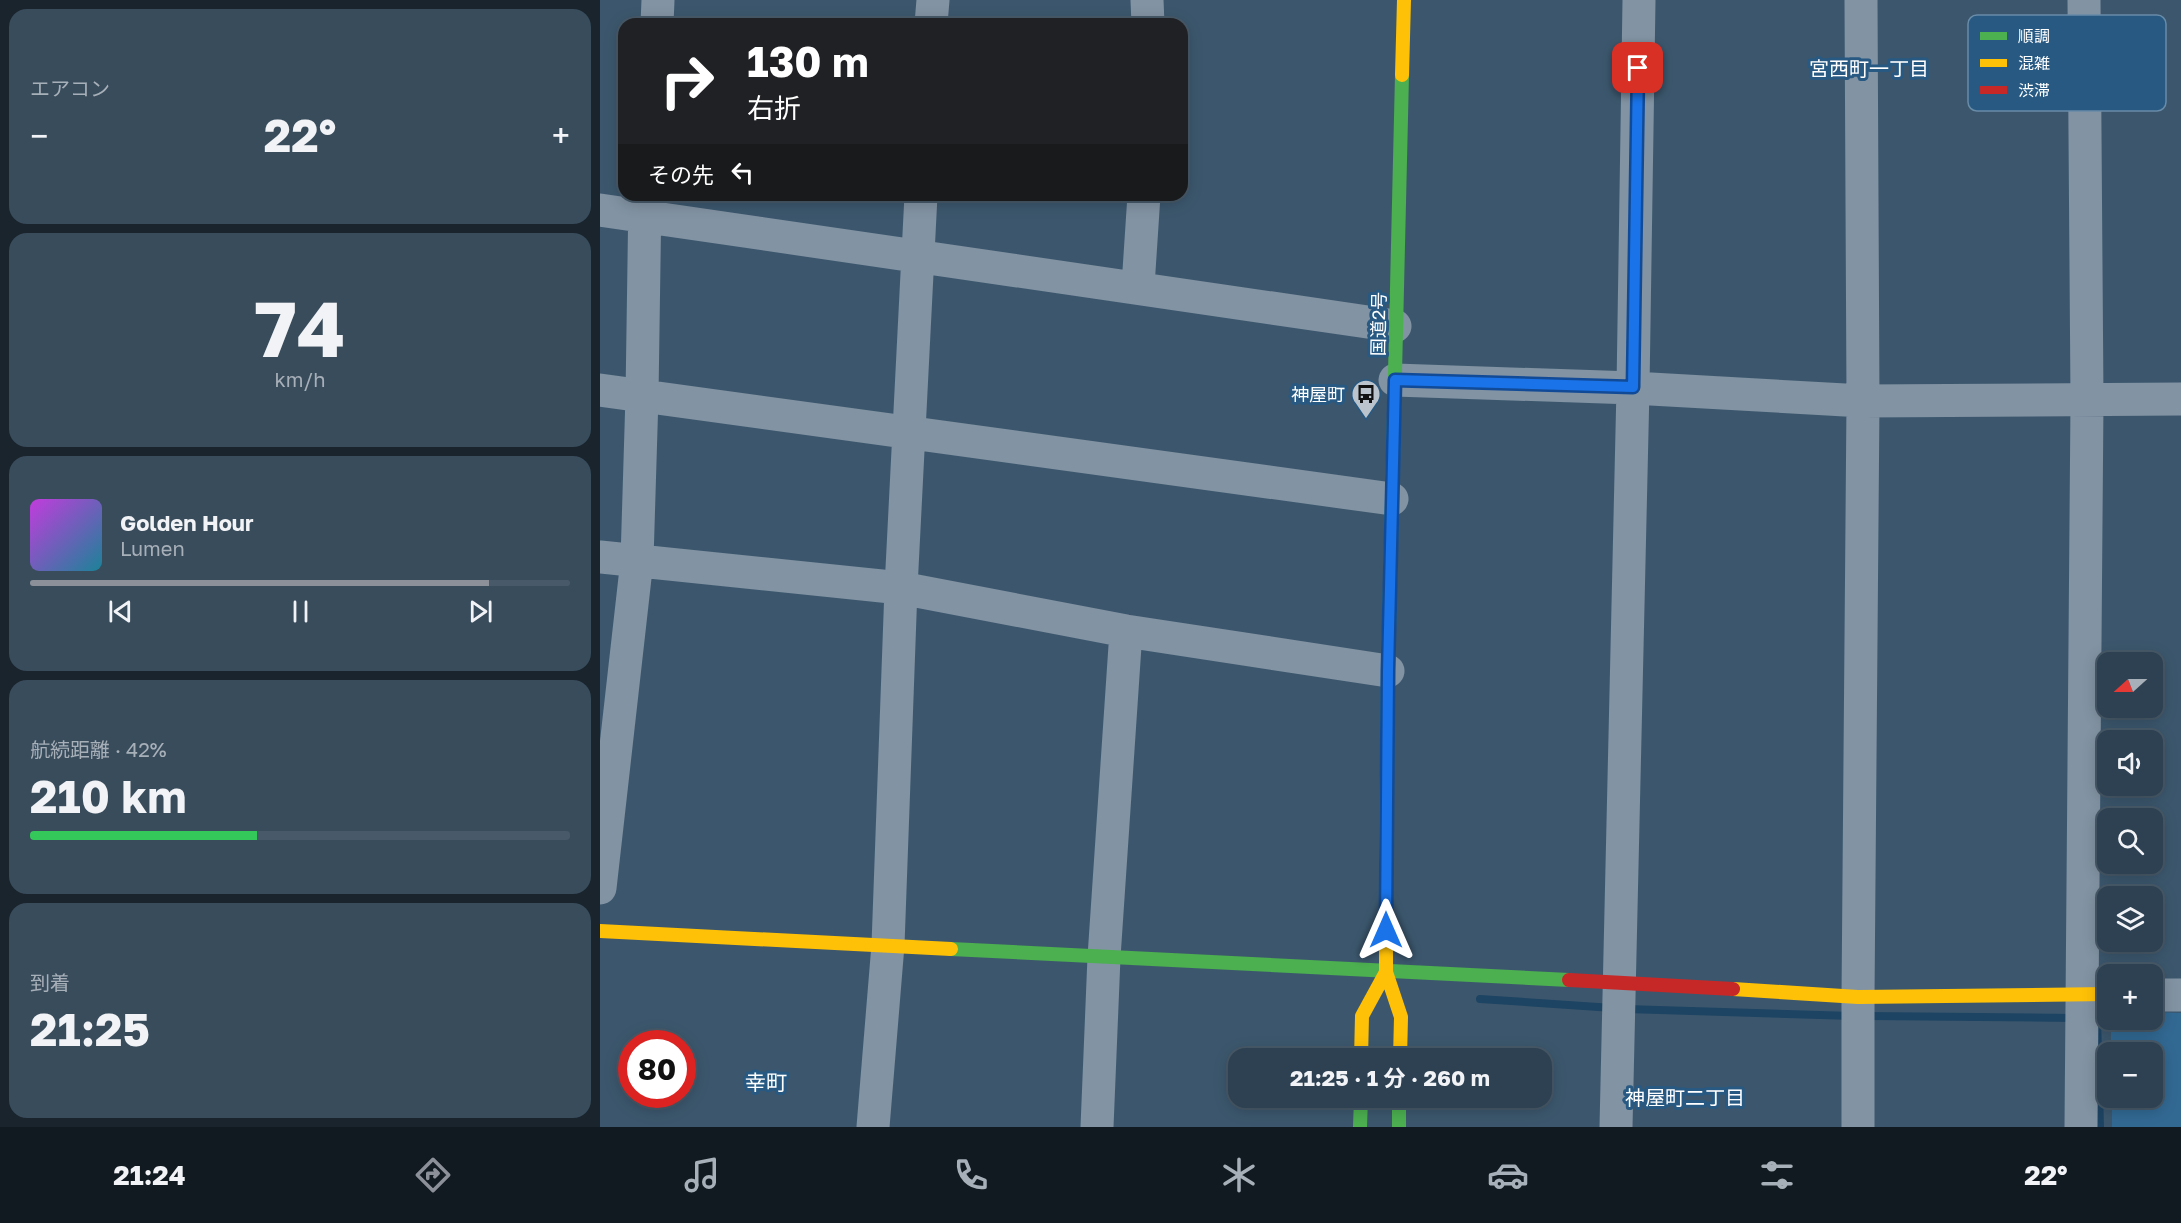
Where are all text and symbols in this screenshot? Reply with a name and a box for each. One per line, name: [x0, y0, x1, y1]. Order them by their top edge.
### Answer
legend: [1968, 15, 2166, 111]
text: 順調: [2018, 26, 2050, 46]
text: 130 m: [747, 36, 869, 86]
icon: right: [648, 42, 726, 120]
pin: [1612, 42, 1663, 93]
icon: arrive: [1621, 51, 1654, 84]
text: 混雑: [2018, 53, 2050, 73]
district label: 宮西町一丁目: [1809, 56, 1929, 80]
text: エアコン: [30, 76, 110, 100]
text: 渋滞: [2018, 80, 2050, 100]
text: 右折: [747, 92, 801, 124]
text: 22°: [264, 108, 336, 162]
text: −: [30, 116, 48, 155]
text: +: [552, 116, 570, 155]
icon: left: [726, 156, 759, 189]
text: その先: [648, 161, 714, 188]
text: 74: [254, 281, 346, 374]
street label: 国道2号: [1366, 292, 1390, 356]
text: km/h: [275, 367, 325, 391]
bus stop icon: 神屋町: [1350, 378, 1382, 420]
place label: 神屋町: [1291, 383, 1345, 405]
text: Golden Hour: [120, 509, 254, 536]
text: Lumen: [120, 536, 185, 560]
icon: previous: [104, 595, 137, 628]
icon: pause: [284, 595, 317, 628]
icon: next: [464, 595, 497, 628]
north arrow: [2097, 652, 2163, 718]
map controls: [2097, 652, 2163, 1108]
button: sound: [2097, 730, 2163, 796]
text: 航続距離 · 42%: [30, 737, 167, 761]
text: 210 km: [30, 769, 187, 823]
button: search: [2097, 808, 2163, 874]
button: layers: [2097, 886, 2163, 952]
position arrow: [1354, 898, 1418, 962]
button: +: [2097, 964, 2163, 1030]
text: 到着: [30, 970, 70, 994]
text: 21:25: [30, 1002, 150, 1056]
speed limit sign: 80: [618, 1030, 696, 1108]
button: −: [2097, 1042, 2163, 1108]
text: 21:25 · 1 分 · 260 m: [1290, 1064, 1490, 1091]
district label: 幸町: [745, 1069, 787, 1095]
district label: 神屋町二丁目: [1625, 1085, 1745, 1109]
icon: directions: [412, 1154, 454, 1196]
icon: music: [681, 1154, 723, 1196]
icon: phone: [950, 1154, 992, 1196]
icon: climate: [1218, 1154, 1260, 1196]
icon: car: [1487, 1154, 1529, 1196]
icon: filters: [1756, 1154, 1798, 1196]
text: 21:24: [113, 1159, 186, 1191]
text: 22°: [2024, 1159, 2068, 1191]

